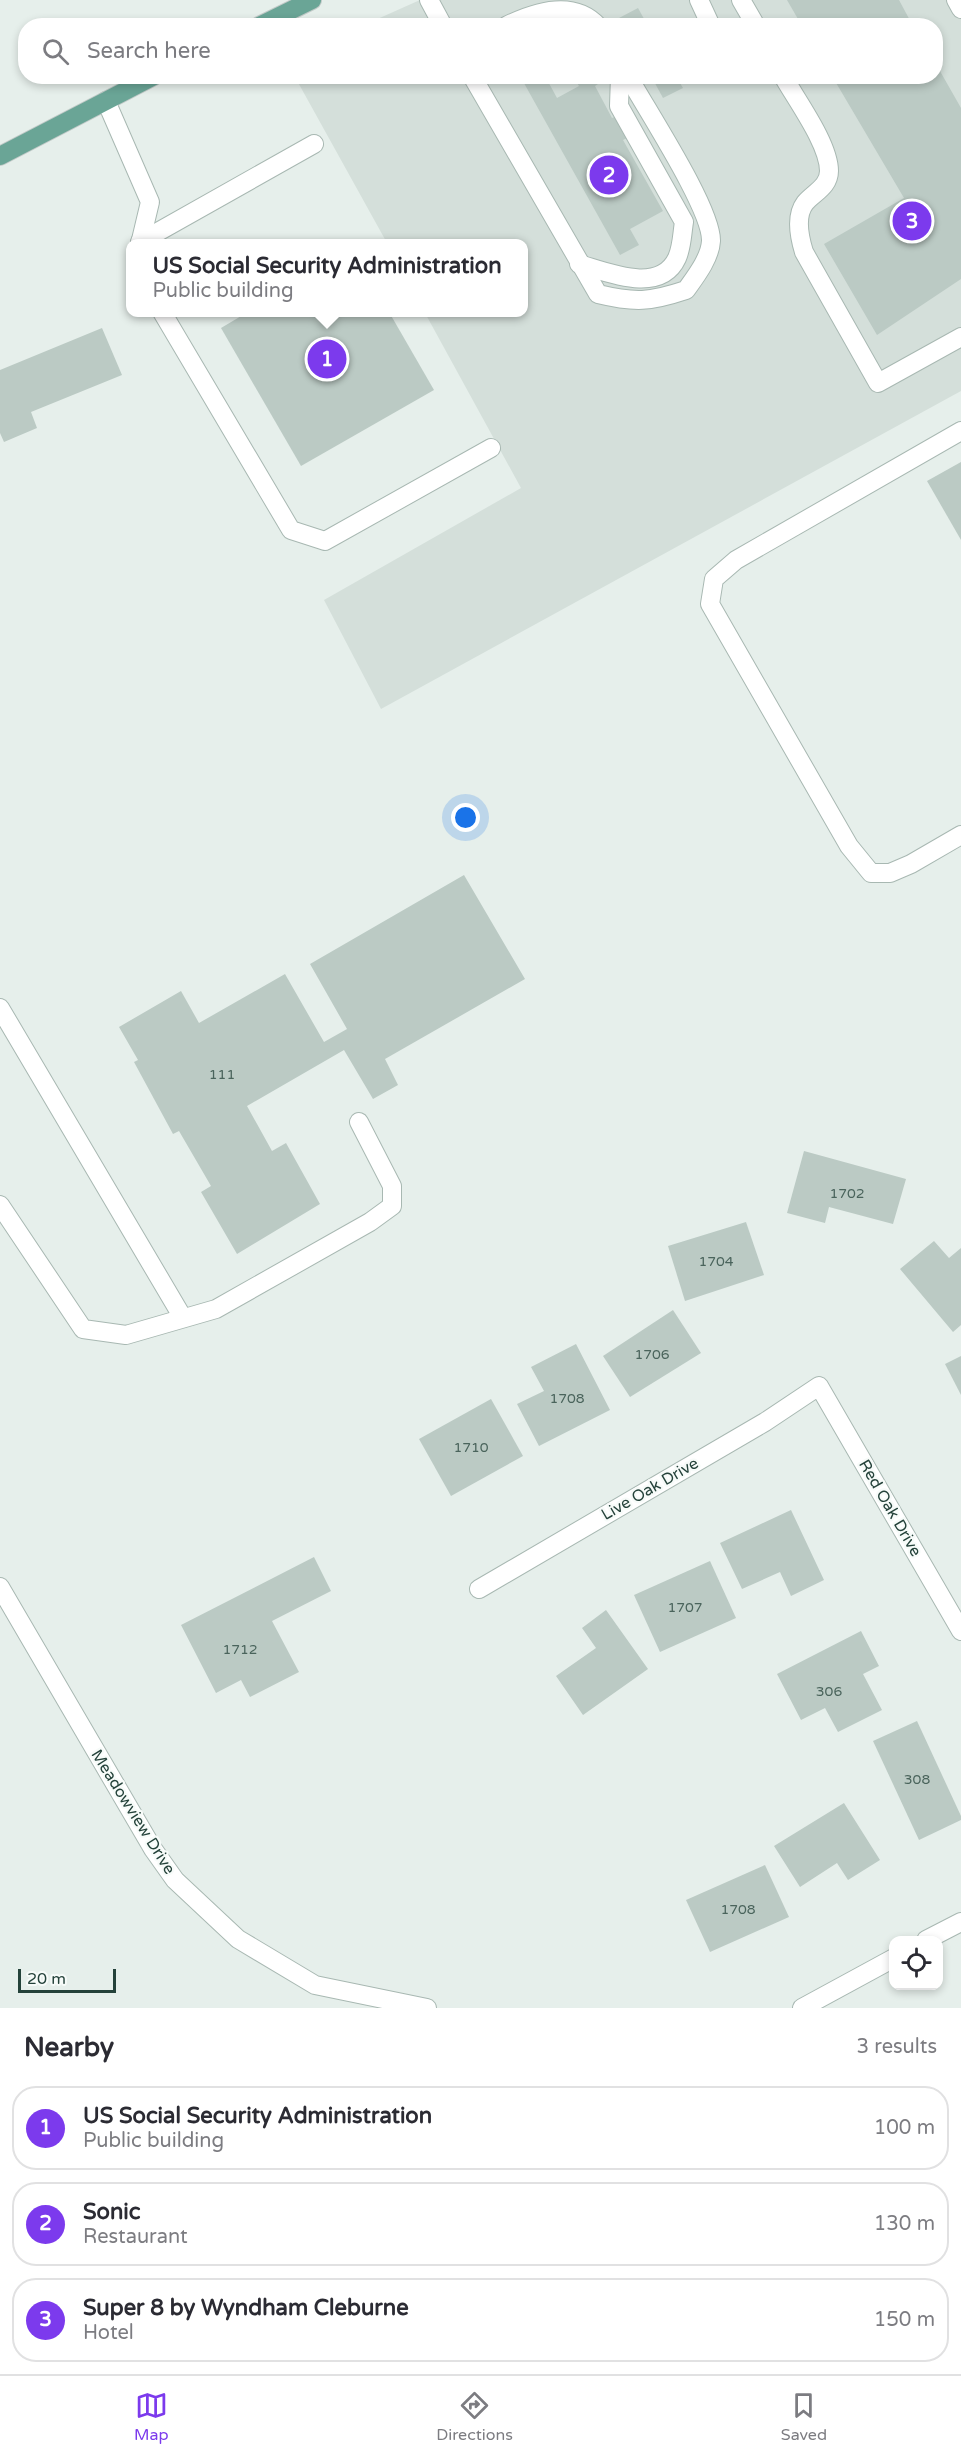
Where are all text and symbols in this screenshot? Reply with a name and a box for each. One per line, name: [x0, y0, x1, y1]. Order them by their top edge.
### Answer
search box: [18, 18, 943, 84]
icon: search: [39, 35, 72, 68]
text: Search here: [87, 38, 211, 64]
pin: 2: [590, 152, 628, 198]
pin: 3: [892, 198, 932, 244]
popup: [126, 239, 528, 317]
text: US Social Security Administration: [152, 253, 502, 279]
text: Public building: [152, 279, 294, 303]
pin: 1: [308, 336, 346, 382]
your location: [451, 803, 480, 832]
house number: 111: [209, 1066, 235, 1083]
house number: 1702: [829, 1185, 865, 1202]
house number: 1704: [698, 1253, 734, 1270]
house number: 1706: [634, 1346, 670, 1363]
house number: 1708: [549, 1390, 585, 1407]
house number: 1710: [453, 1439, 489, 1456]
street label: Live Oak Drive: [598, 1453, 702, 1525]
street label: Red Oak Drive: [854, 1456, 926, 1560]
house number: 1707: [667, 1599, 703, 1616]
house number: 1712: [222, 1641, 258, 1658]
house number: 306: [816, 1683, 842, 1700]
street label: Meadowview Drive: [87, 1746, 179, 1878]
house number: 308: [904, 1771, 930, 1788]
house number: 1708: [720, 1901, 756, 1918]
map controls: [889, 1936, 943, 1990]
button: locate: [889, 1936, 943, 1990]
scale bar: [18, 1966, 116, 1994]
text: 20 m: [27, 1969, 66, 1989]
text: Nearby: [24, 2032, 114, 2063]
text: 3 results: [857, 2035, 937, 2059]
text: US Social Security Administration: [83, 2103, 432, 2129]
text: 1: [39, 2116, 52, 2140]
text: 100 m: [874, 2116, 935, 2140]
text: Public building: [83, 2129, 224, 2153]
text: Sonic: [83, 2199, 141, 2225]
text: 2: [39, 2212, 52, 2236]
text: 130 m: [874, 2212, 935, 2236]
text: Restaurant: [83, 2225, 188, 2249]
text: Super 8 by Wyndham Cleburne: [83, 2295, 409, 2321]
text: 3: [39, 2308, 52, 2332]
text: 150 m: [874, 2308, 935, 2332]
text: Hotel: [83, 2321, 134, 2345]
tab: Map: [134, 2389, 168, 2445]
tab: Directions: [436, 2389, 513, 2445]
tab: Saved: [781, 2389, 827, 2445]

